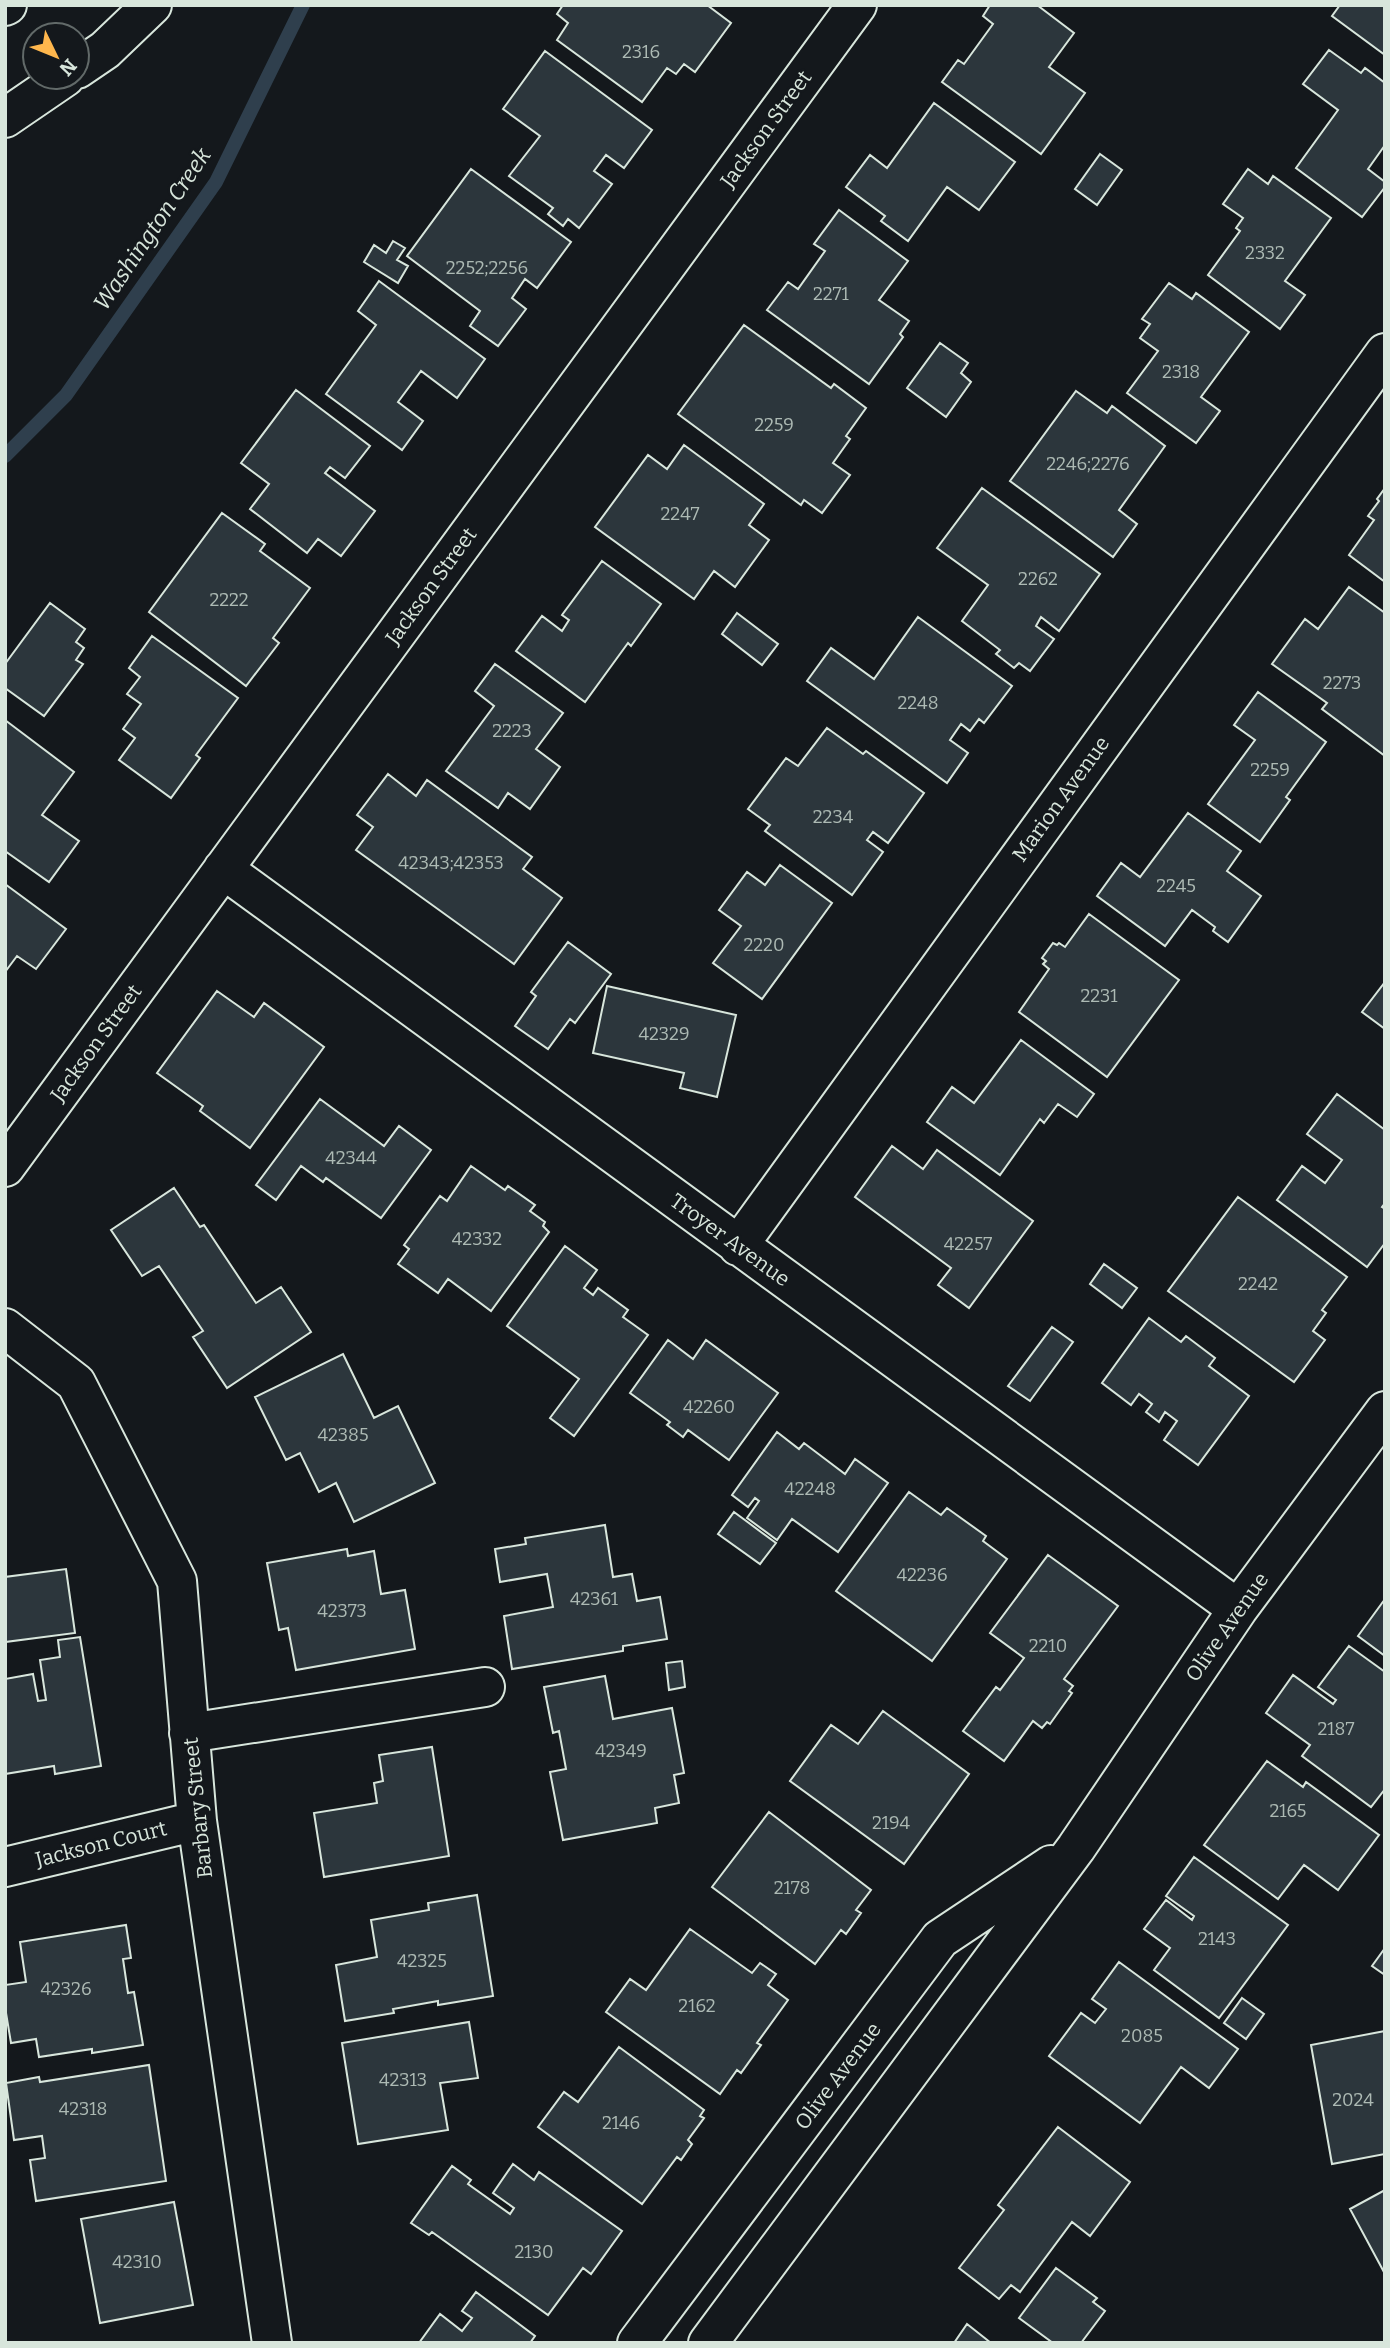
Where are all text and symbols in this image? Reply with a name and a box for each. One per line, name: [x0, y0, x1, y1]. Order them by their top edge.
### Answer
north arrow: [21, 21, 91, 91]
house number: 2316: [622, 41, 660, 63]
text: N: [54, 54, 81, 81]
street label: Jackson Street: [714, 65, 817, 193]
water label: Washington Creek: [87, 142, 217, 316]
house number: 2332: [1245, 242, 1285, 264]
house number: 2252;2256: [446, 257, 528, 279]
house number: 2271: [813, 283, 850, 305]
house number: 2318: [1162, 361, 1200, 383]
house number: 2259: [754, 414, 794, 436]
house number: 2246;2276: [1046, 453, 1130, 475]
house number: 2247: [661, 503, 699, 525]
street label: Jackson Street: [379, 522, 482, 650]
house number: 2262: [1018, 568, 1058, 590]
house number: 2222: [209, 589, 249, 611]
house number: 2273: [1323, 672, 1361, 694]
house number: 2248: [898, 692, 938, 714]
house number: 2223: [492, 720, 532, 742]
street label: Marion Avenue: [1007, 731, 1115, 867]
house number: 2259: [1250, 759, 1290, 781]
house number: 2234: [813, 806, 854, 828]
house number: 42343;42353: [398, 852, 504, 874]
house number: 2245: [1156, 875, 1196, 897]
house number: 2220: [744, 934, 784, 956]
street label: Jackson Street: [44, 979, 147, 1107]
house number: 2231: [1080, 985, 1118, 1007]
house number: 42329: [639, 1023, 689, 1045]
house number: 42344: [325, 1147, 377, 1169]
street label: Troyer Avenue: [665, 1188, 795, 1292]
house number: 42332: [452, 1228, 502, 1250]
house number: 42257: [944, 1233, 992, 1255]
house number: 2242: [1238, 1273, 1278, 1295]
house number: 42260: [683, 1396, 735, 1418]
house number: 42385: [318, 1424, 369, 1446]
house number: 42248: [784, 1478, 836, 1500]
house number: 42236: [897, 1564, 947, 1586]
street label: Olive Avenue: [1180, 1567, 1274, 1687]
house number: 42361: [570, 1588, 619, 1610]
house number: 42373: [317, 1600, 367, 1622]
house number: 2210: [1029, 1635, 1067, 1657]
house number: 2187: [1318, 1718, 1354, 1740]
street label: Barbary Street: [178, 1736, 218, 1880]
house number: 42349: [595, 1740, 647, 1762]
house number: 2165: [1270, 1800, 1306, 1822]
house number: 2194: [872, 1812, 911, 1834]
street label: Jackson Court: [32, 1815, 170, 1873]
house number: 2178: [774, 1877, 810, 1899]
house number: 2143: [1198, 1928, 1236, 1950]
house number: 42325: [397, 1950, 447, 1972]
house number: 42326: [41, 1978, 91, 2000]
house number: 2162: [678, 1995, 716, 2017]
street label: Olive Avenue: [789, 2017, 887, 2135]
house number: 2085: [1121, 2025, 1163, 2047]
house number: 42313: [379, 2069, 427, 2091]
house number: 2024: [1332, 2089, 1374, 2111]
house number: 42318: [59, 2098, 107, 2120]
house number: 2146: [602, 2112, 640, 2134]
house number: 2130: [515, 2241, 553, 2263]
house number: 42310: [112, 2251, 162, 2273]

